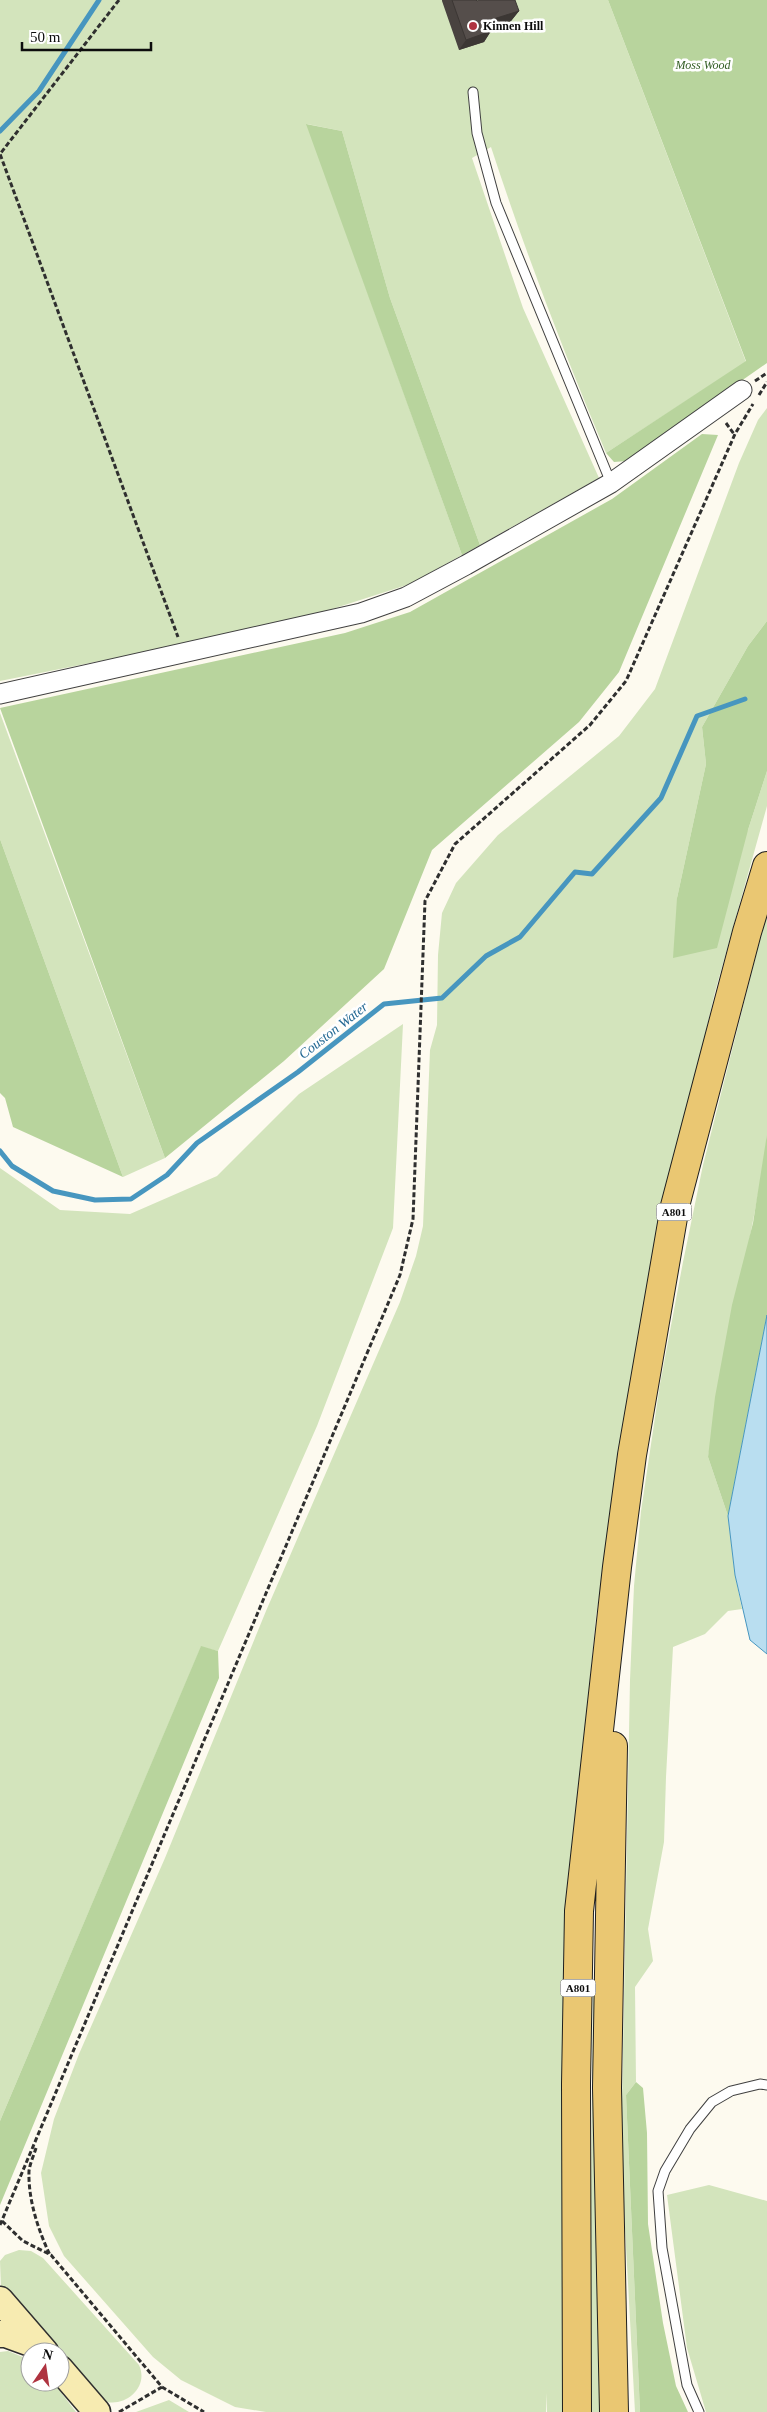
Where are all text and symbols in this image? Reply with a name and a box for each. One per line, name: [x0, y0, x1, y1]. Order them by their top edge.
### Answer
place label: Kinnen Hill: [483, 19, 544, 33]
scale bar: [22, 20, 151, 52]
marker: Kinnen Hill: [467, 20, 479, 32]
text: 50 m: [30, 29, 61, 45]
park label: Moss Wood: [674, 58, 732, 72]
water label: Couston Water: [296, 999, 371, 1062]
road number: A801: [656, 1204, 692, 1220]
road number: A801: [560, 1980, 596, 1996]
north arrow: [20, 2342, 70, 2392]
text: N: [41, 2346, 54, 2363]

